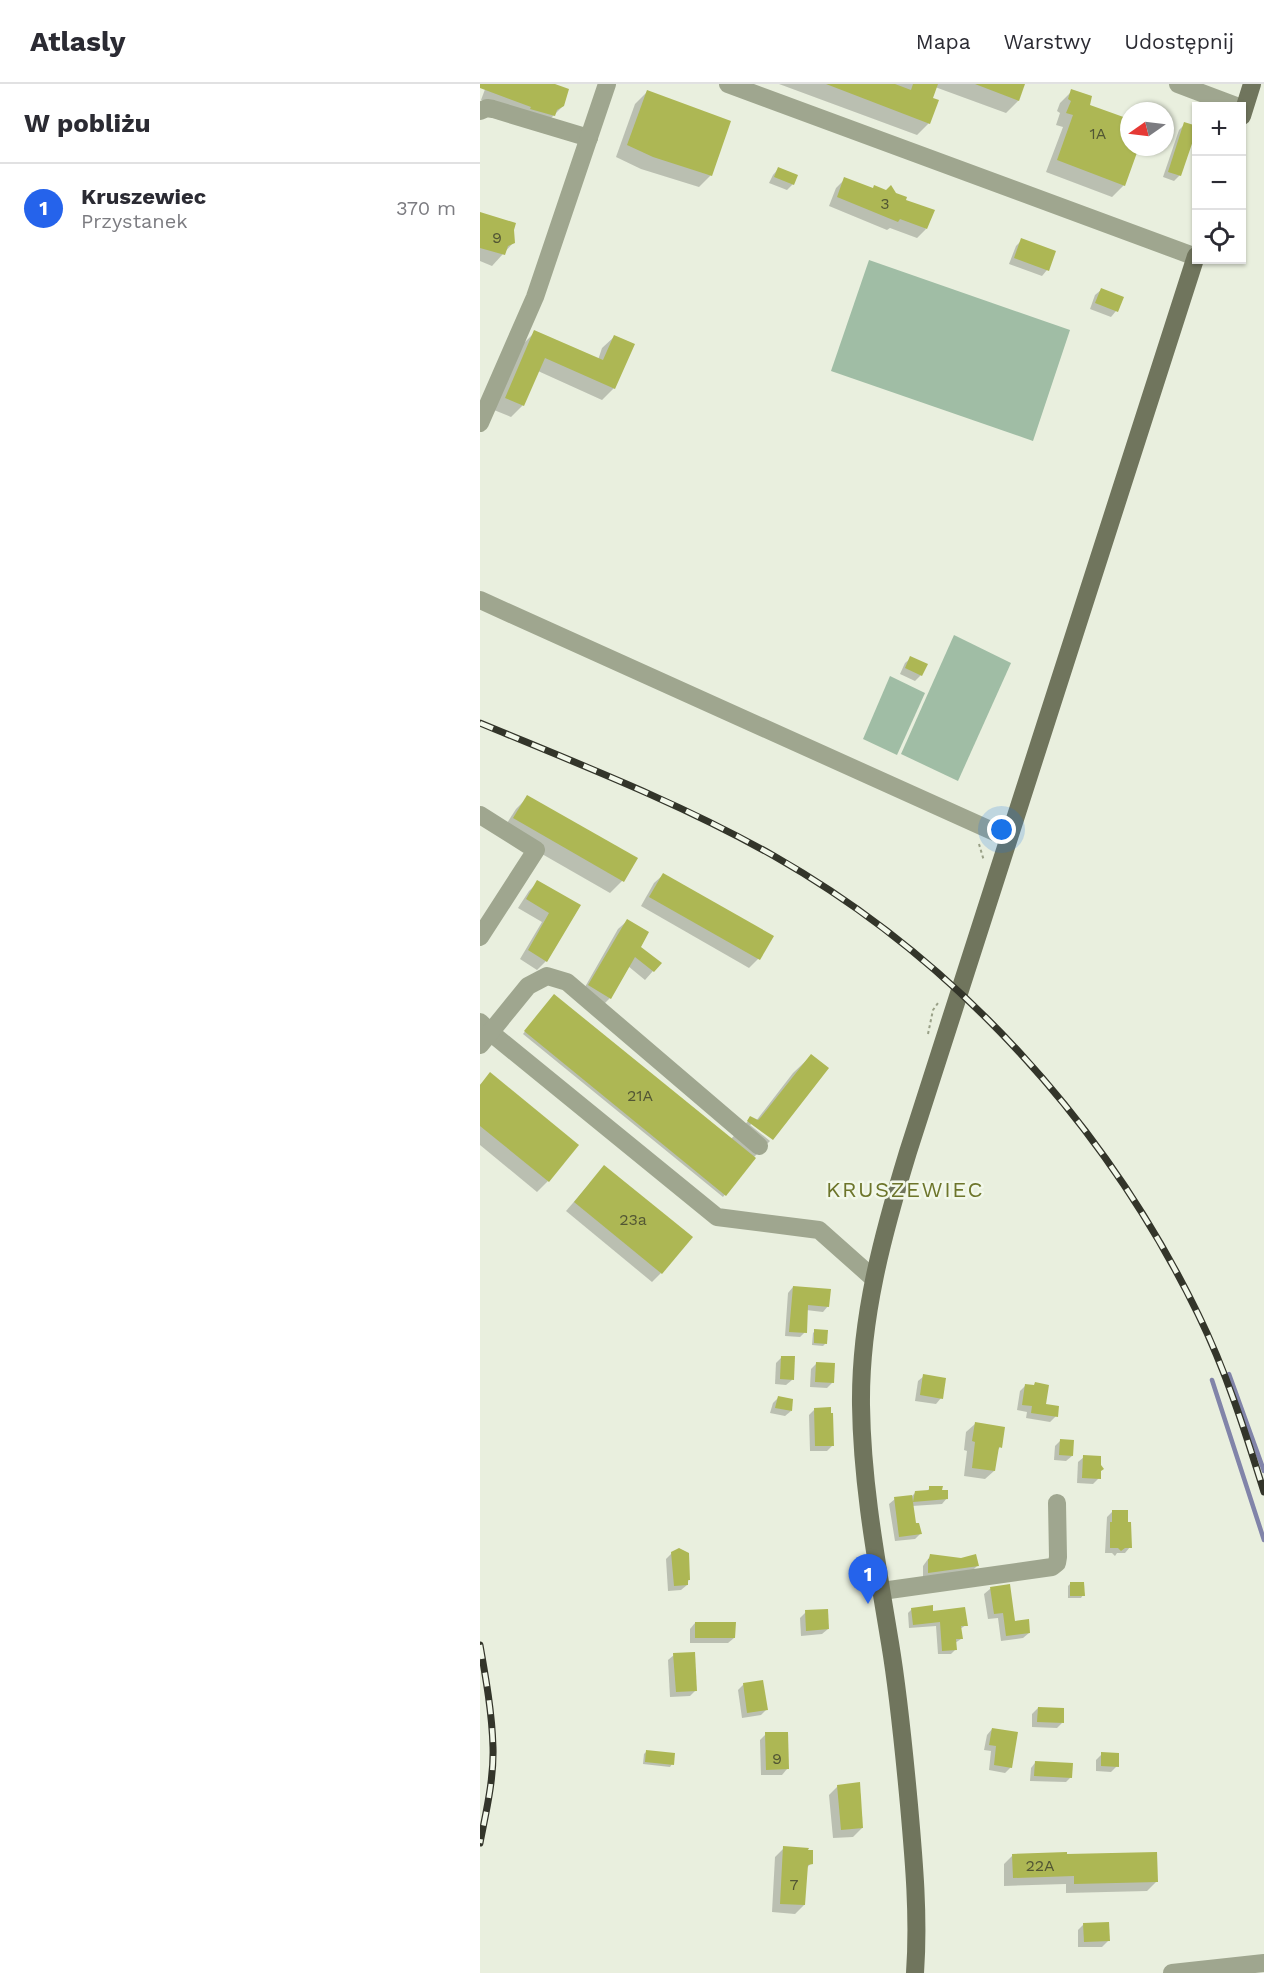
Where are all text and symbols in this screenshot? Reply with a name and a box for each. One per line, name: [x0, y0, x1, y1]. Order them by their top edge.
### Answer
text: Atlasly: [30, 25, 125, 58]
text: Mapa: [916, 29, 971, 54]
text: Warstwy: [1004, 29, 1091, 54]
text: Udostępnij: [1124, 29, 1234, 54]
north arrow: [1120, 102, 1174, 156]
map controls: [1192, 102, 1246, 264]
button: +: [1192, 102, 1246, 156]
text: W pobliżu: [24, 108, 151, 138]
house number: 1A: [1090, 124, 1107, 143]
button: −: [1192, 156, 1246, 210]
text: Kruszewiec: [81, 184, 206, 209]
house number: 3: [880, 194, 890, 213]
text: 1: [39, 196, 48, 220]
text: 370 m: [396, 196, 456, 220]
text: Przystanek: [81, 209, 188, 233]
button: locate: [1192, 210, 1246, 264]
house number: 9: [492, 228, 502, 247]
your location: [987, 815, 1016, 844]
house number: 21A: [627, 1086, 653, 1105]
district label: KRUSZEWIEC: [826, 1177, 984, 1202]
house number: 23a: [619, 1210, 647, 1229]
pin: 1: [848, 1554, 888, 1604]
house number: 9: [772, 1749, 782, 1768]
house number: 22A: [1025, 1856, 1055, 1875]
house number: 7: [790, 1875, 799, 1894]

